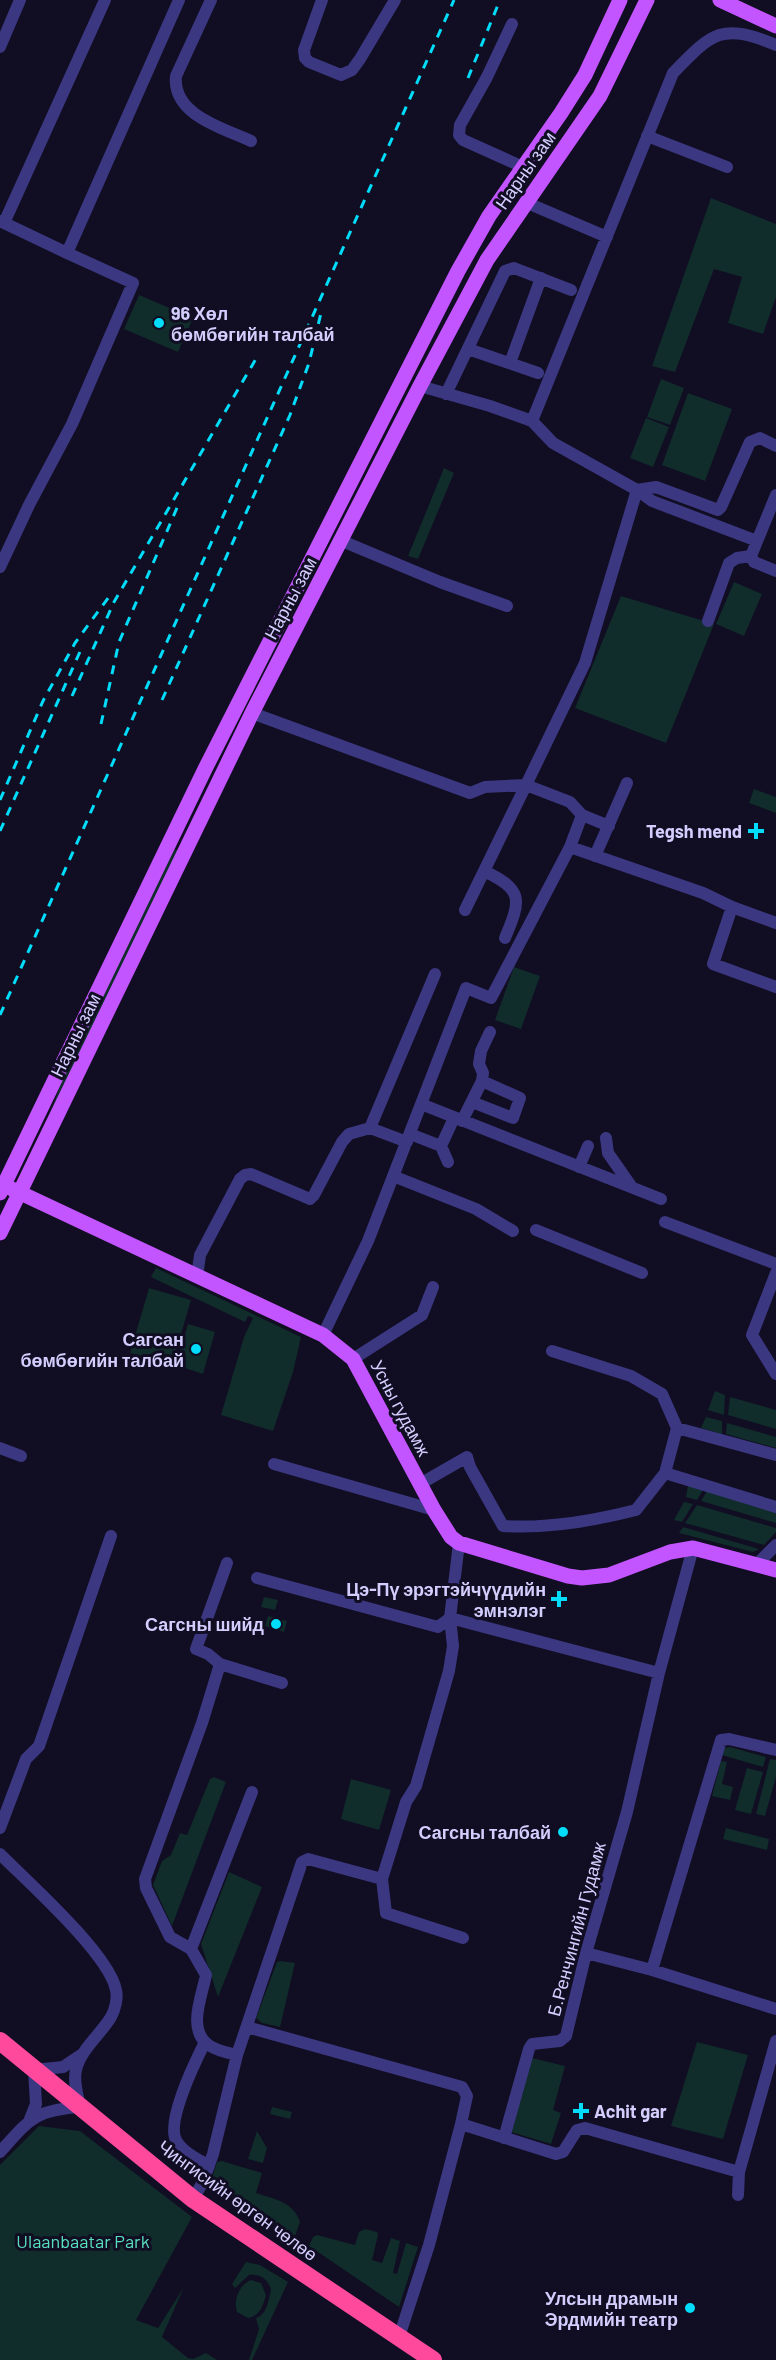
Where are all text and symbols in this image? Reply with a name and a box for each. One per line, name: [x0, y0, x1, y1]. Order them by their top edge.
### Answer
street label: Нарны зам: [490, 127, 560, 213]
place label: 96 Хөл бөмбөгийн талбай: [171, 302, 335, 345]
marker: 96 Хөл бөмбөгийн талбай: [152, 316, 166, 330]
street label: Нарны зам: [259, 553, 321, 643]
place label: Tegsh mend: [646, 820, 742, 842]
marker: Tegsh mend: [747, 822, 765, 840]
street label: Нарны зам: [45, 990, 105, 1080]
place label: Сагсан бөмбөгийн талбай: [20, 1328, 184, 1371]
marker: Сагсан бөмбөгийн талбай: [189, 1342, 203, 1356]
street label: Усны гудамж: [366, 1356, 436, 1460]
place label: Цэ-Пү эрэгтэйчүүдийн эмнэлэг: [346, 1578, 546, 1621]
marker: Цэ-Пү эрэгтэйчүүдийн эмнэлэг: [550, 1590, 568, 1608]
place label: Сагсны шийд: [145, 1613, 265, 1635]
marker: Сагсны шийд: [269, 1617, 283, 1631]
place label: Сагсны талбай: [418, 1821, 551, 1843]
marker: Сагсны талбай: [556, 1825, 570, 1839]
street label: Б.Ренчингийн Гудамж: [542, 1839, 610, 2019]
place label: Achit gar: [594, 2100, 667, 2122]
marker: Achit gar: [572, 2102, 590, 2120]
street label: Чингисийн өргөн чөлөө: [154, 2135, 322, 2265]
park label: Ulaanbaatar Park: [16, 2230, 150, 2252]
place label: Улсын драмын Эрдмийн театр: [545, 2287, 678, 2330]
marker: Улсын драмын Эрдмийн театр: [683, 2301, 697, 2315]

